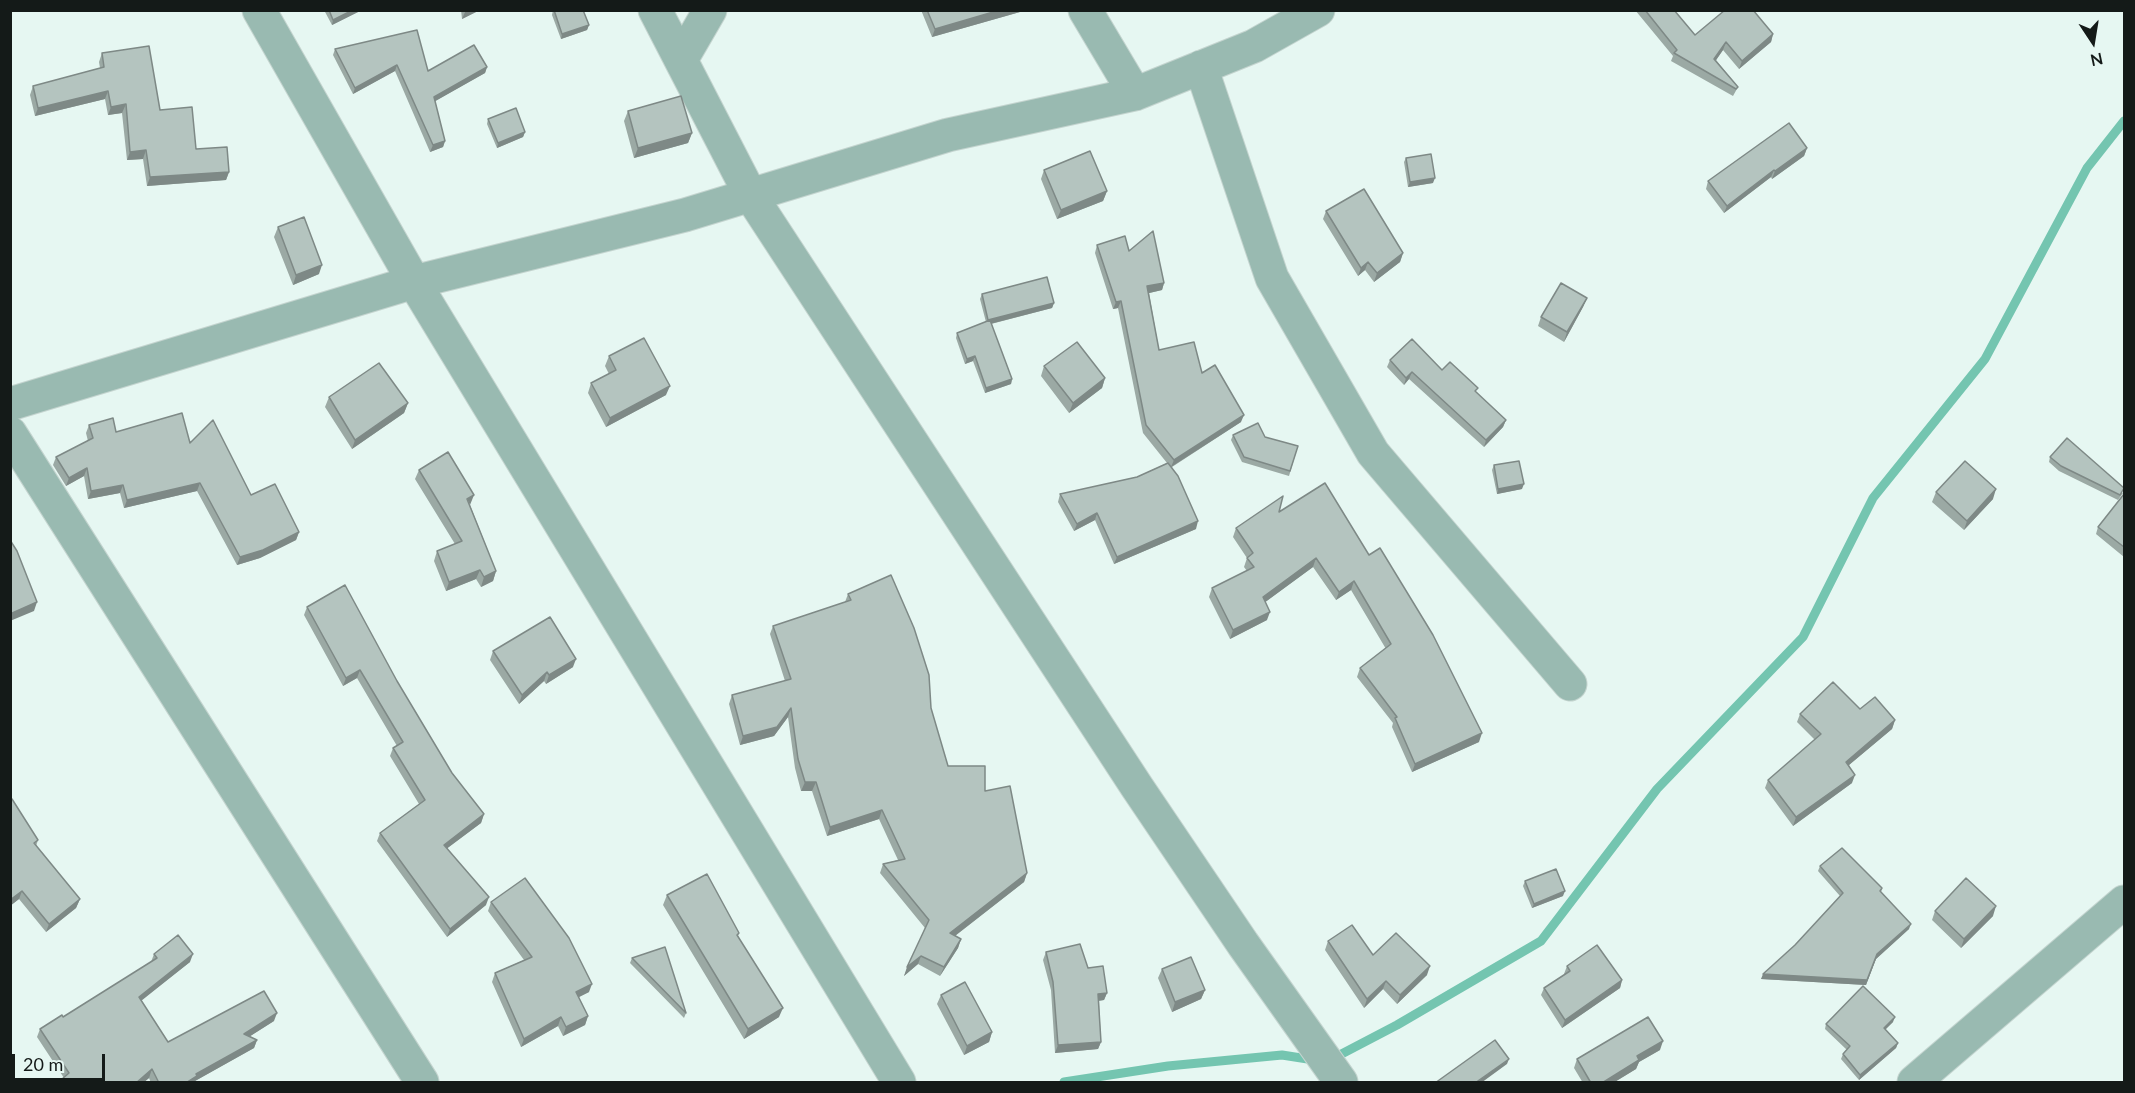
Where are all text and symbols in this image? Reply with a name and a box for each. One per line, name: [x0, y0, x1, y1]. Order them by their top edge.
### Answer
north arrow: [2063, 12, 2123, 72]
text: N: [2089, 50, 2105, 71]
scale bar: [15, 1042, 108, 1080]
text: 20 m: [23, 1053, 63, 1075]

